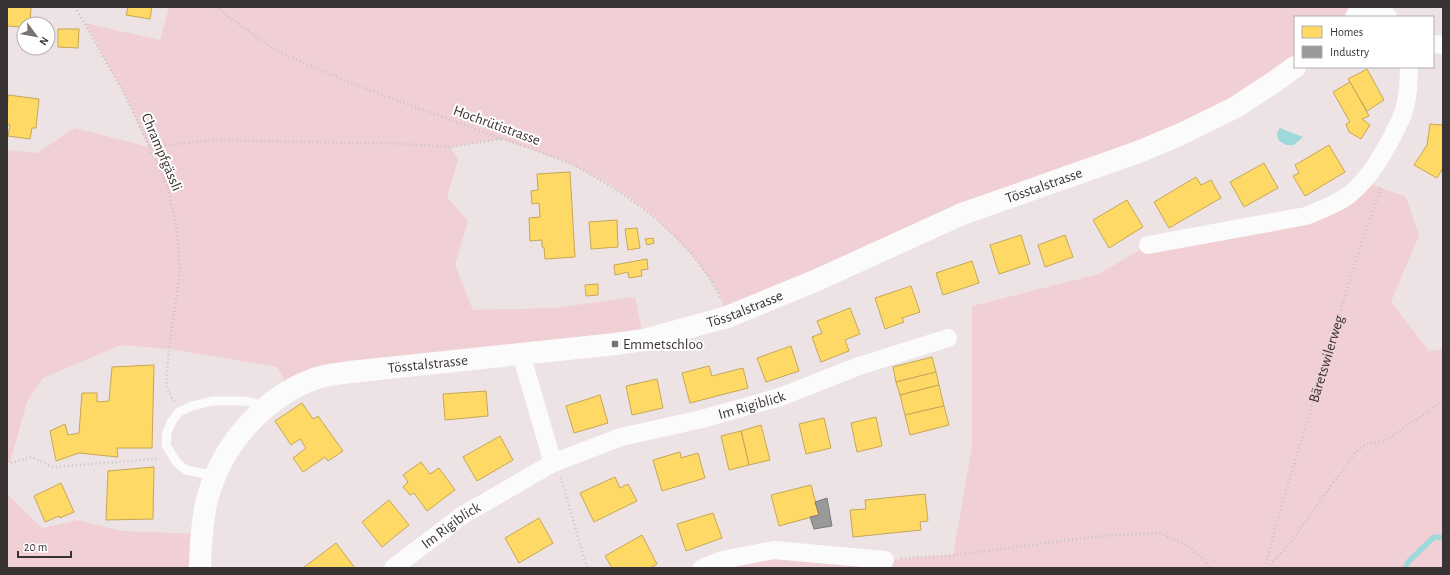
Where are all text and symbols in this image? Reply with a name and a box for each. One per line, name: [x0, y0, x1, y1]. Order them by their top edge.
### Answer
north arrow: [16, 16, 56, 56]
legend: [1294, 16, 1434, 68]
text: Homes: [1330, 26, 1363, 38]
text: N: [37, 35, 51, 47]
text: Industry: [1330, 46, 1369, 59]
street label: Hochrütistrasse: [451, 103, 543, 148]
street label: Chrampfgässli: [138, 111, 185, 193]
street label: Tösstalstrasse: [1004, 165, 1084, 206]
street label: Tösstalstrasse: [705, 288, 785, 330]
street label: Bäretswilerweg: [1306, 313, 1347, 404]
place label: Emmetschloo: [623, 337, 703, 352]
marker: Emmetschloo: [610, 339, 620, 349]
street label: Tösstalstrasse: [387, 353, 469, 376]
street label: Im Rigiblick: [716, 389, 788, 422]
street label: Im Rigiblick: [419, 500, 483, 552]
scale bar: [18, 533, 71, 559]
text: 20 m: [24, 541, 47, 553]

